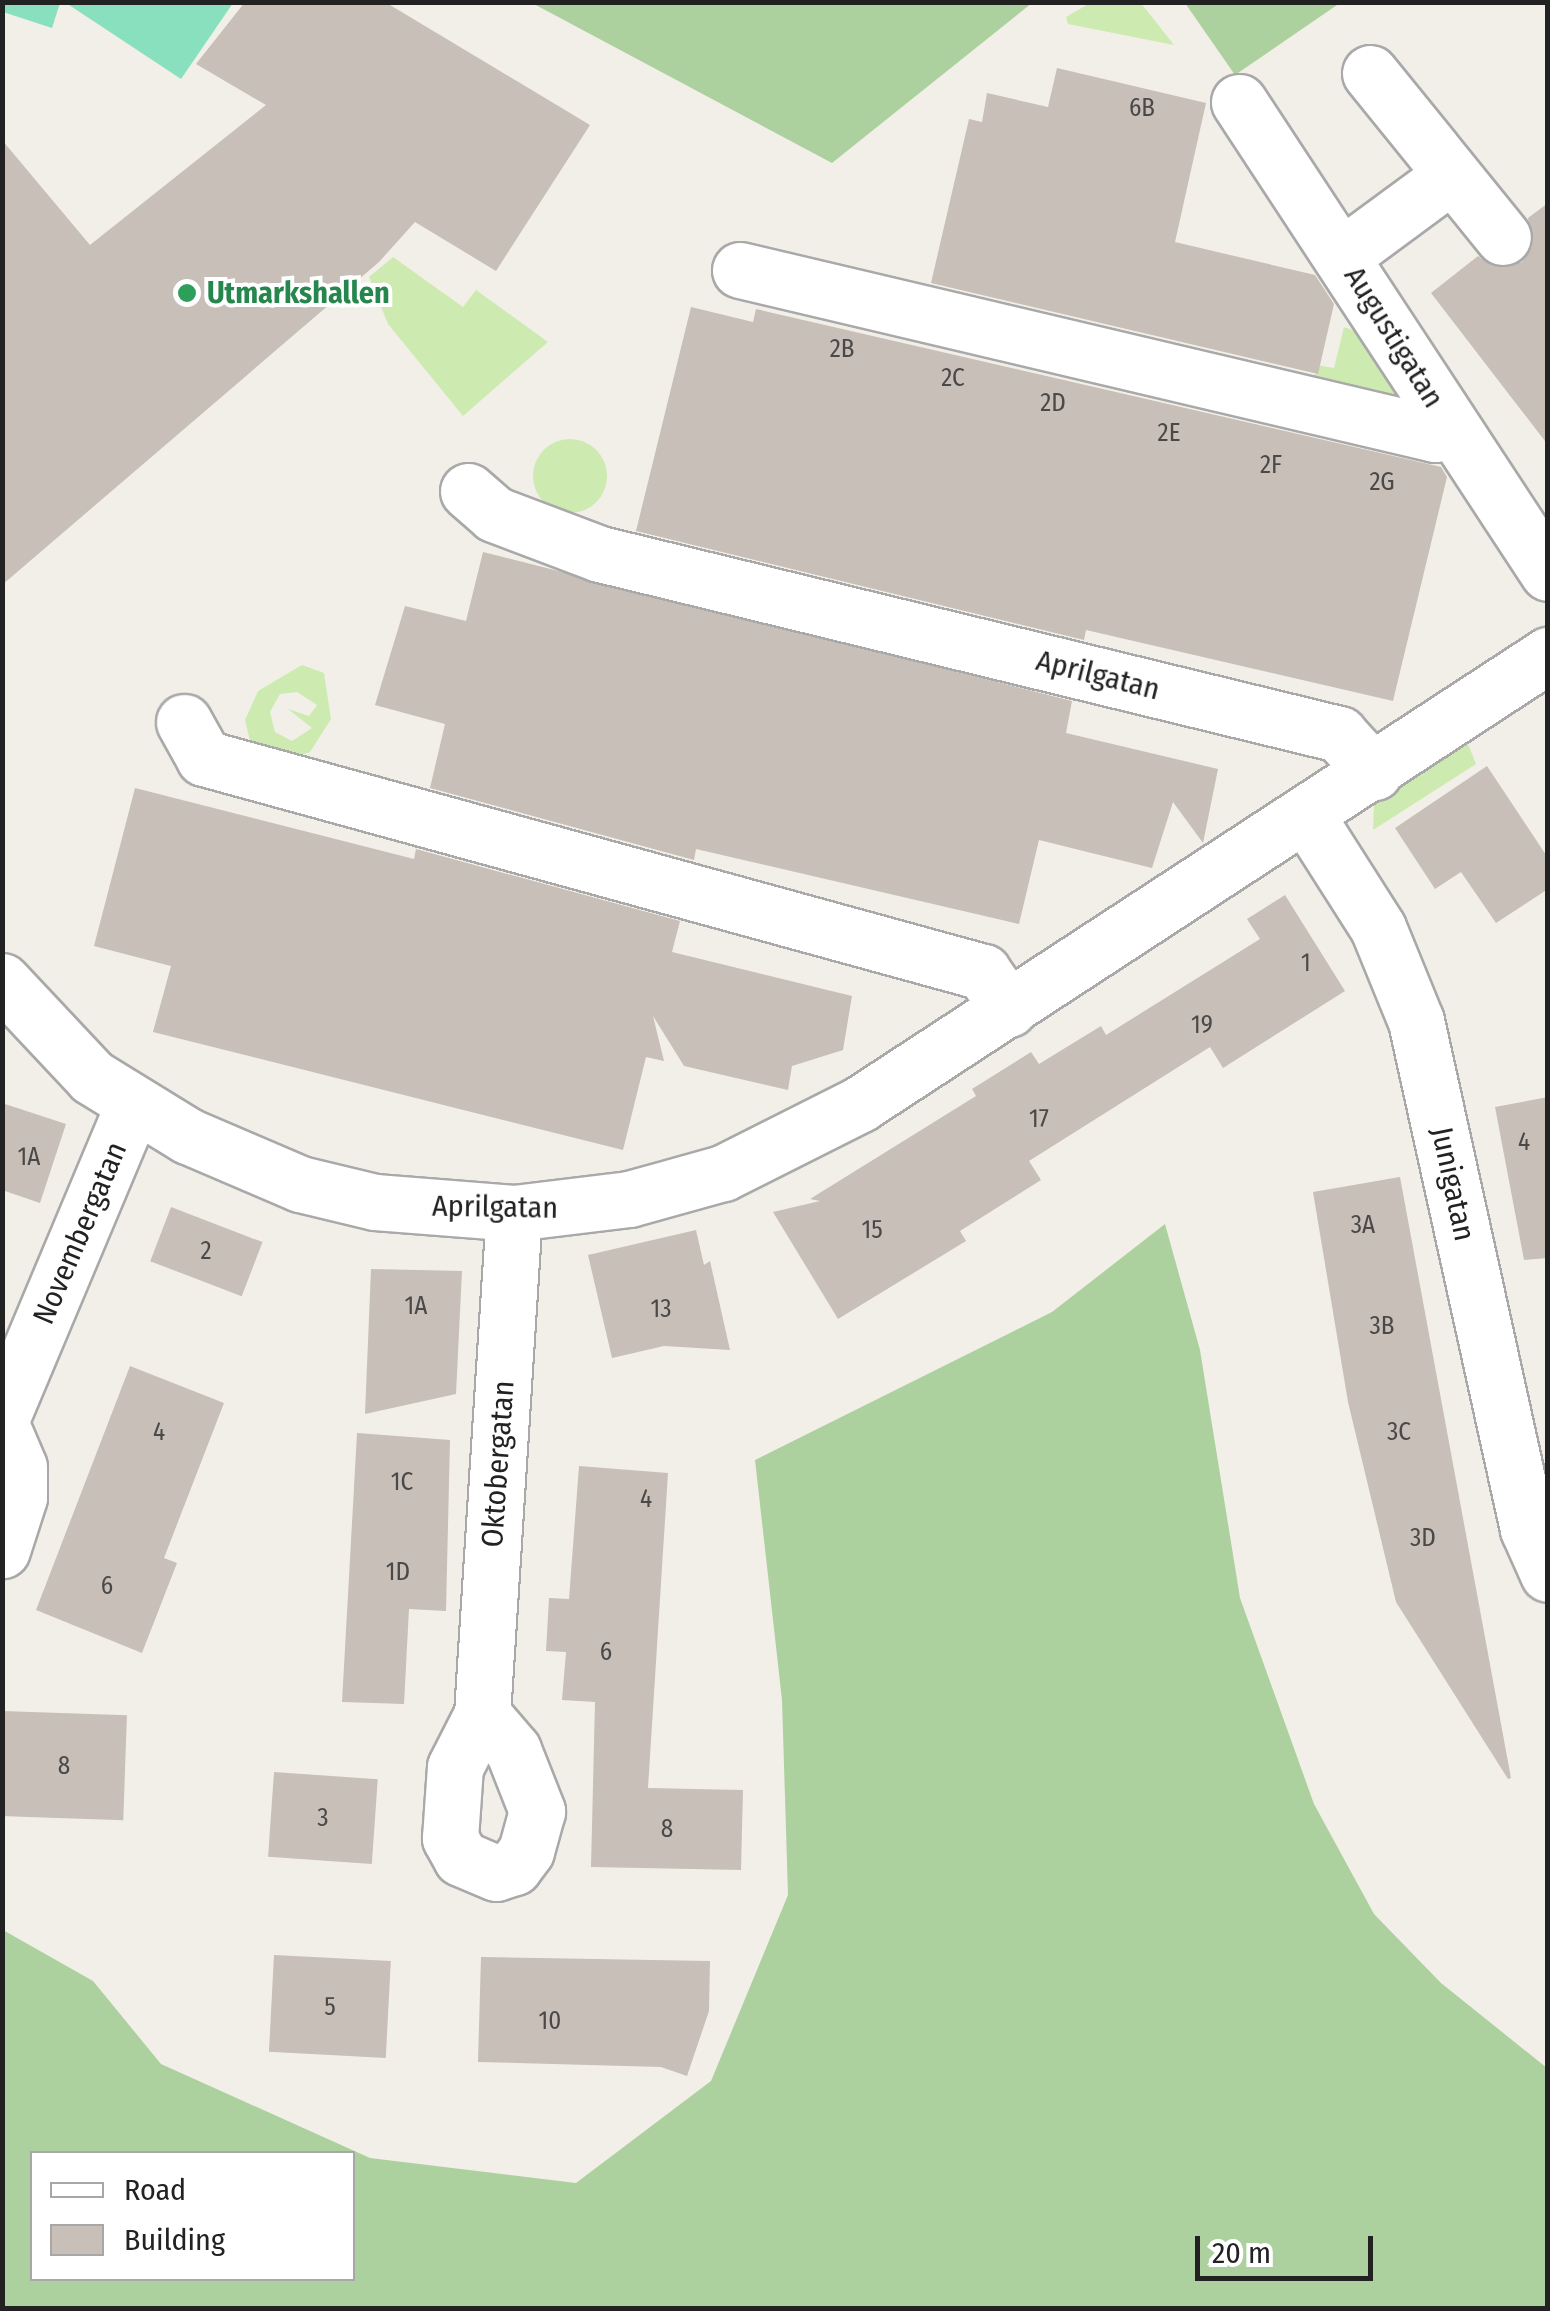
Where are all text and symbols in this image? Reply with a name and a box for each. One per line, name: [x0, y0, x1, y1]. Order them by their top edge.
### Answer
house number: 6B: [1129, 93, 1155, 123]
street label: Augustigatan: [1336, 260, 1452, 414]
place label: Utmarkshallen: [207, 275, 390, 311]
marker: Utmarkshallen: [176, 282, 198, 304]
house number: 2B: [830, 334, 854, 364]
house number: 2C: [941, 363, 965, 393]
house number: 2D: [1040, 388, 1066, 418]
house number: 2E: [1158, 418, 1180, 448]
house number: 2F: [1260, 450, 1282, 480]
house number: 2G: [1369, 467, 1395, 497]
street label: Aprilgatan: [1033, 642, 1163, 708]
house number: 1: [1301, 948, 1311, 978]
house number: 19: [1191, 1010, 1213, 1040]
house number: 17: [1029, 1104, 1049, 1134]
street label: Junigatan: [1423, 1124, 1483, 1244]
house number: 4: [1518, 1127, 1530, 1157]
street label: Novembergatan: [25, 1137, 135, 1329]
house number: 1A: [18, 1142, 40, 1172]
street label: Aprilgatan: [432, 1188, 558, 1226]
house number: 3A: [1351, 1210, 1375, 1240]
house number: 15: [861, 1215, 883, 1245]
house number: 2: [200, 1236, 212, 1266]
house number: 1A: [405, 1291, 427, 1321]
house number: 13: [650, 1294, 672, 1324]
house number: 3B: [1370, 1311, 1394, 1341]
street label: Oktobergatan: [474, 1379, 522, 1549]
house number: 4: [153, 1417, 165, 1447]
house number: 3C: [1387, 1417, 1411, 1447]
house number: 1C: [391, 1467, 413, 1497]
house number: 4: [640, 1484, 652, 1514]
house number: 3D: [1410, 1523, 1436, 1553]
house number: 1D: [386, 1557, 410, 1587]
house number: 6: [101, 1571, 113, 1601]
house number: 6: [600, 1637, 612, 1667]
house number: 8: [58, 1751, 70, 1781]
house number: 3: [317, 1803, 329, 1833]
house number: 8: [661, 1814, 673, 1844]
house number: 5: [324, 1992, 336, 2022]
house number: 10: [539, 2006, 561, 2036]
legend: [30, 2151, 355, 2281]
text: Road: [124, 2172, 186, 2208]
scale bar: [1200, 2216, 1378, 2278]
text: Building: [124, 2222, 225, 2258]
text: 20 m: [1212, 2235, 1271, 2271]

